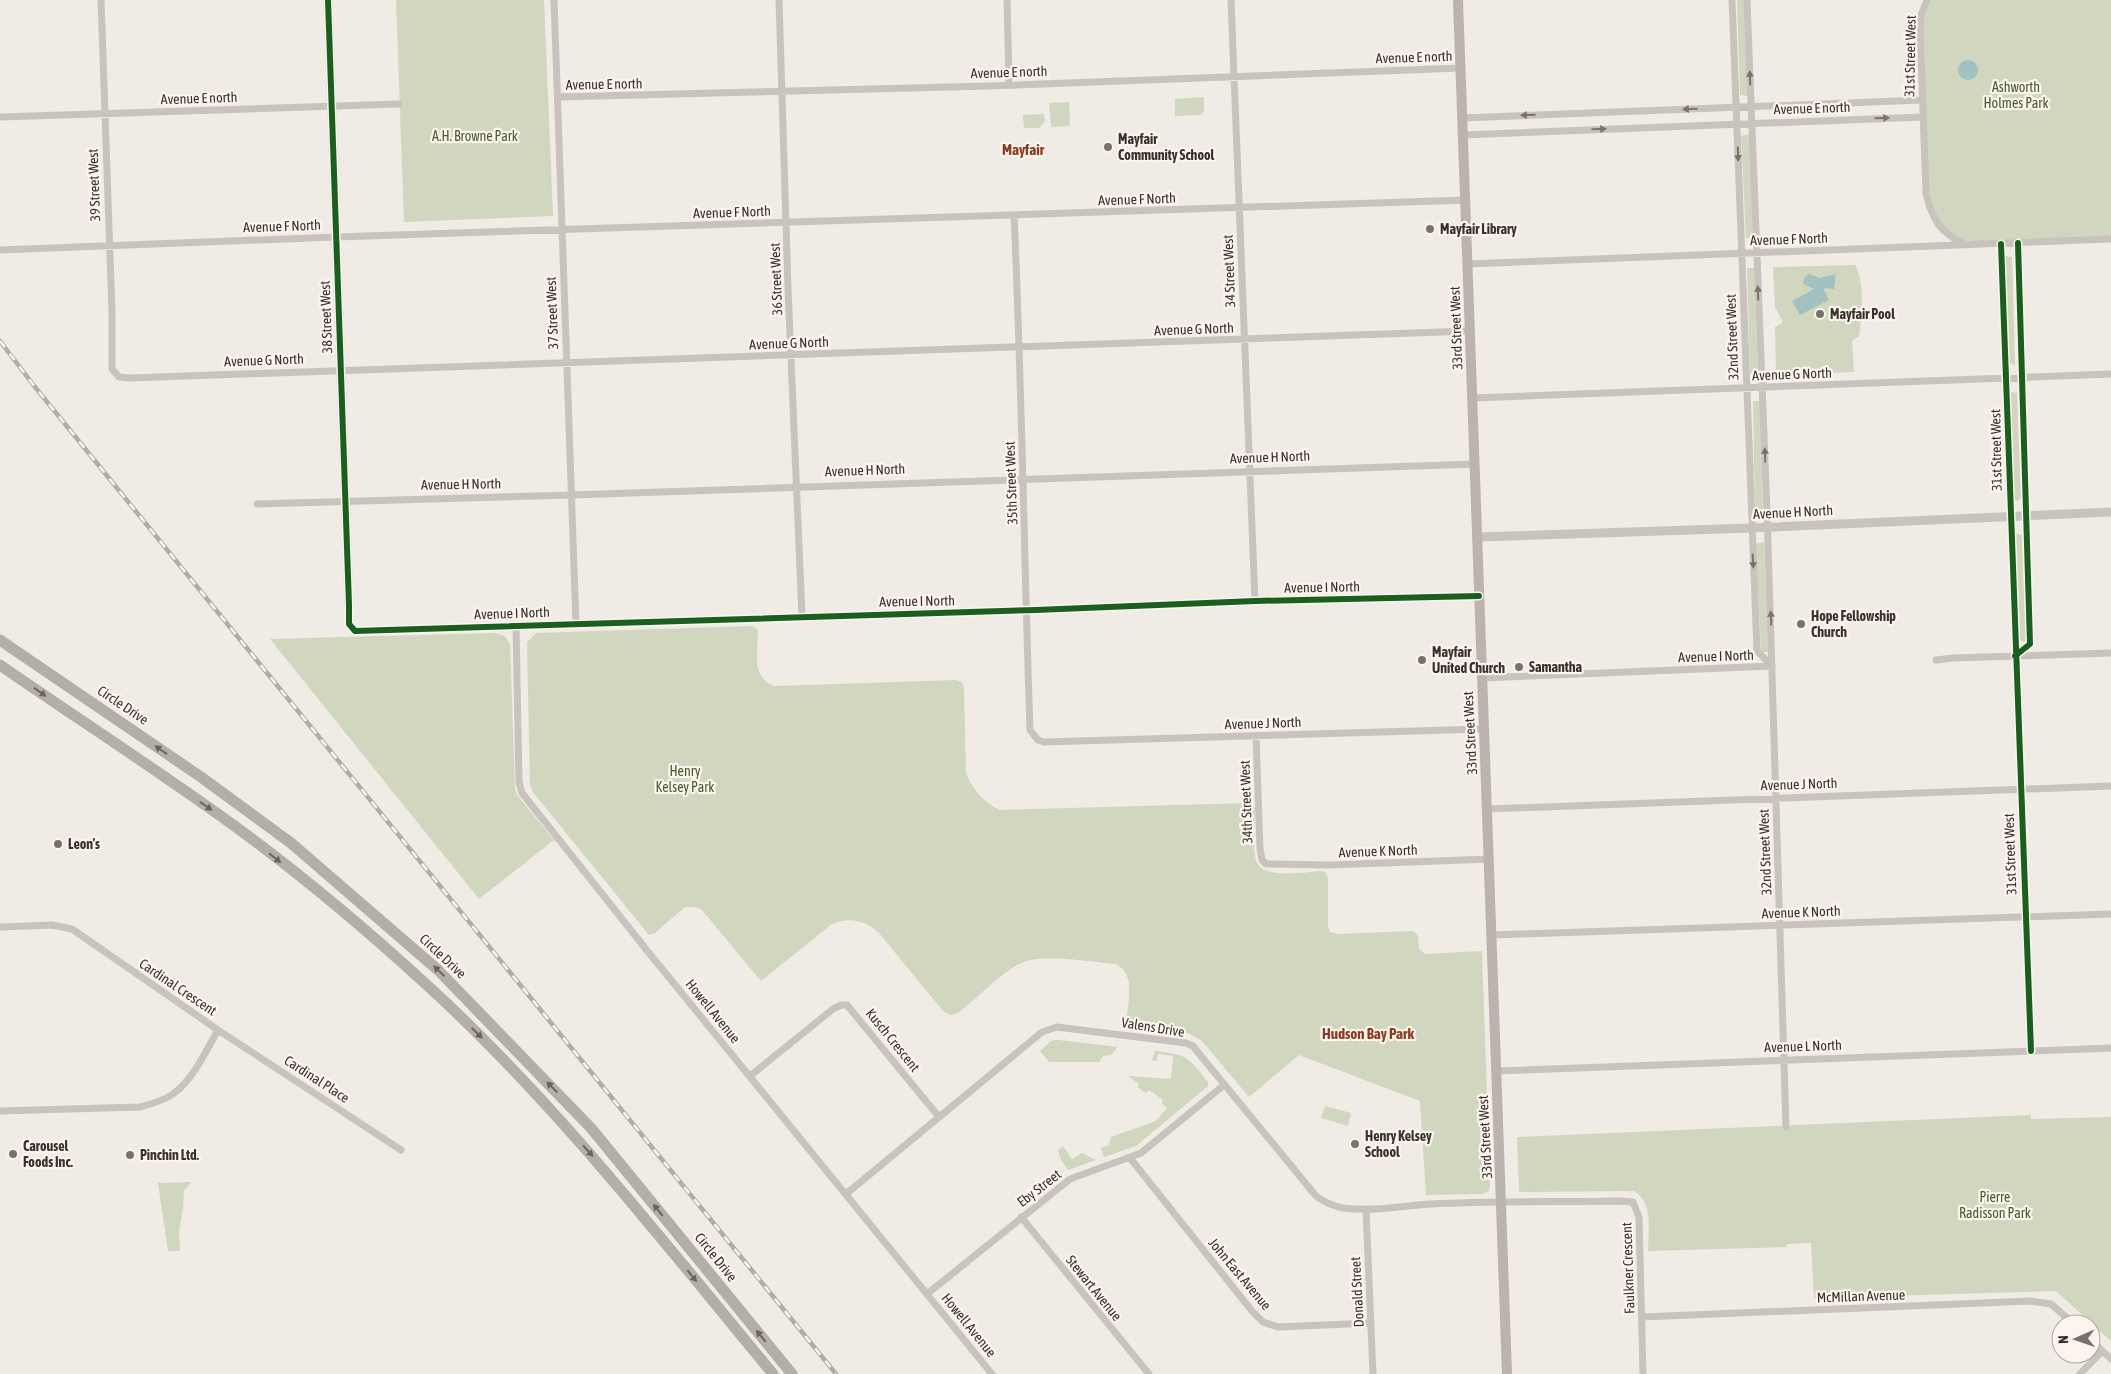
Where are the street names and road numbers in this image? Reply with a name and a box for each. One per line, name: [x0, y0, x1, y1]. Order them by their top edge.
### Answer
street label: 31st Street West: [1901, 15, 1919, 97]
street label: Avenue E north: [1375, 48, 1453, 66]
street label: Avenue E north: [970, 63, 1048, 81]
street label: Avenue E north: [565, 75, 643, 93]
street label: Avenue E north: [160, 89, 238, 107]
street label: Avenue E north: [1773, 99, 1851, 117]
street label: 39 Street West: [85, 148, 103, 222]
street label: Avenue F North: [1098, 190, 1176, 208]
street label: Avenue F North: [693, 203, 771, 221]
street label: Avenue F North: [243, 217, 321, 235]
street label: Avenue F North: [1750, 230, 1828, 248]
street label: 34 Street West: [1220, 234, 1238, 308]
street label: 36 Street West: [767, 242, 785, 316]
street label: 37 Street West: [543, 276, 561, 350]
street label: 38 Street West: [317, 280, 335, 354]
street label: 33rd Street West: [1447, 286, 1465, 370]
street label: 32nd Street West: [1723, 294, 1741, 380]
street label: Avenue G North: [1154, 320, 1234, 338]
street label: Avenue G North: [749, 334, 829, 352]
street label: Avenue G North: [224, 351, 304, 369]
street label: Avenue G North: [1752, 365, 1832, 383]
street label: 31st Street West: [1987, 409, 2005, 491]
street label: 35th Street West: [1002, 441, 1020, 525]
street label: Avenue H North: [1230, 448, 1310, 466]
street label: Avenue H North: [825, 461, 905, 479]
street label: Avenue H North: [421, 475, 501, 493]
street label: Avenue H North: [1752, 502, 1834, 522]
street label: Avenue I North: [1284, 578, 1360, 596]
street label: Avenue I North: [879, 592, 955, 610]
street label: Avenue I North: [474, 604, 550, 622]
street label: Avenue I North: [1678, 647, 1754, 665]
street label: Circle Drive: [95, 682, 151, 728]
street label: 33rd Street West: [1460, 691, 1480, 775]
street label: Avenue J North: [1224, 714, 1302, 732]
street label: 34th Street West: [1237, 760, 1255, 844]
street label: Avenue J North: [1760, 775, 1838, 793]
street label: 32nd Street West: [1756, 809, 1774, 895]
street label: 31st Street West: [2001, 813, 2019, 895]
street label: Avenue K North: [1338, 842, 1418, 860]
street label: Avenue K North: [1761, 903, 1841, 921]
street label: Circle Drive: [416, 930, 470, 982]
street label: Cardinal Crescent: [136, 955, 220, 1019]
street label: Howell Avenue: [682, 976, 744, 1046]
street label: Kusch Crescent: [863, 1005, 923, 1075]
street label: Valens Drive: [1120, 1014, 1186, 1040]
street label: Avenue L North: [1764, 1037, 1842, 1055]
street label: Cardinal Place: [281, 1052, 353, 1106]
street label: 33rd Street West: [1475, 1095, 1495, 1179]
street label: Eby Street: [1014, 1166, 1064, 1210]
street label: Faulkner Crescent: [1618, 1222, 1638, 1314]
street label: Circle Drive: [692, 1229, 740, 1285]
street label: John East Avenue: [1205, 1235, 1275, 1313]
street label: Stewart Avenue: [1063, 1252, 1125, 1324]
street label: Donald Street: [1347, 1256, 1367, 1328]
street label: McMillan Avenue: [1816, 1286, 1906, 1306]
street label: Howell Avenue: [938, 1290, 1000, 1360]

